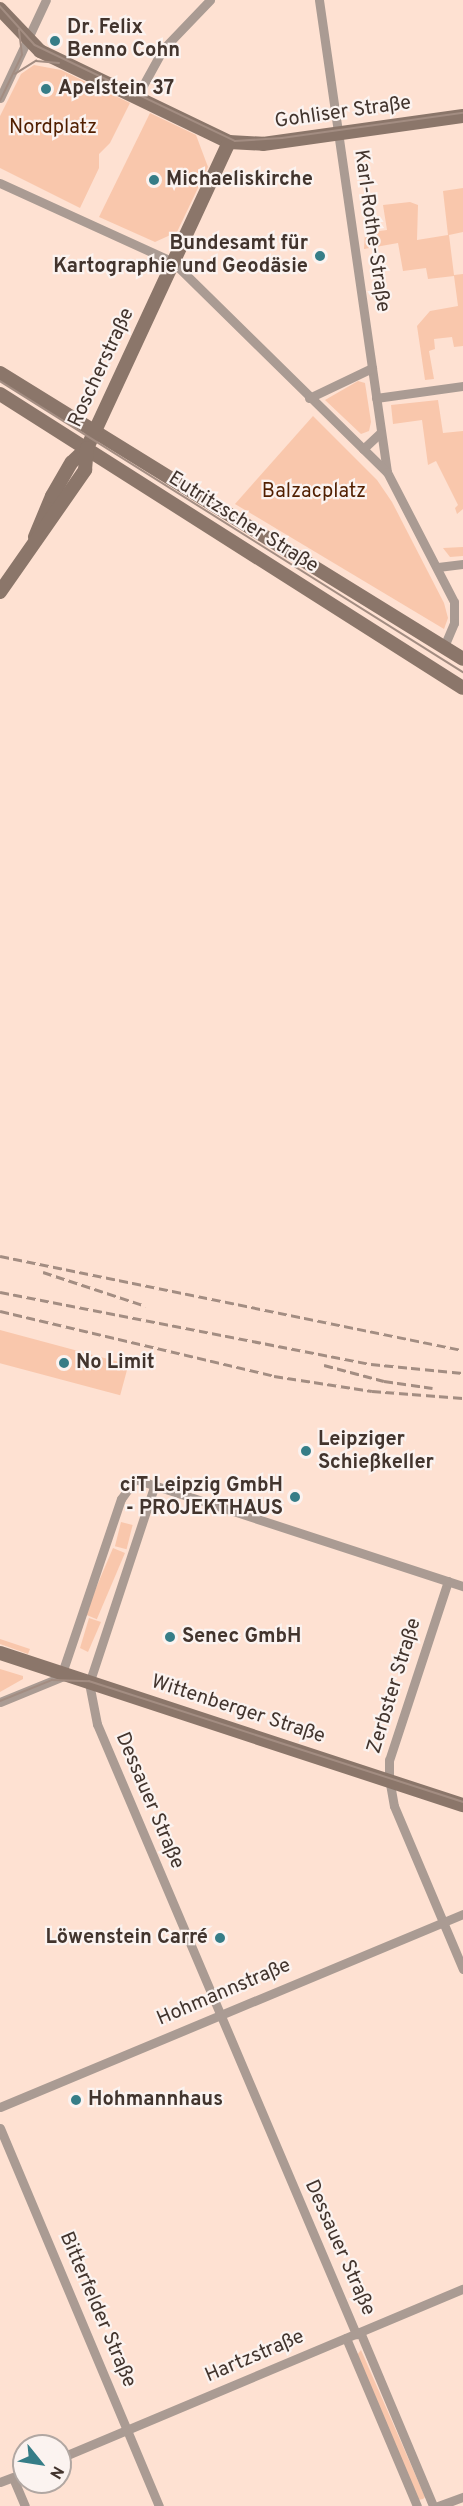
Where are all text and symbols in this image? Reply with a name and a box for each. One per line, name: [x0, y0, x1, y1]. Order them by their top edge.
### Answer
place label: Dr. Felix Benno Cohn: [67, 17, 180, 64]
marker: Dr. Felix Benno Cohn: [48, 34, 62, 48]
place label: Apelstein 37: [58, 77, 174, 101]
marker: Apelstein 37: [39, 82, 53, 96]
street label: Gohliser Straße: [273, 92, 413, 134]
park label: Nordplatz: [9, 116, 97, 140]
street label: Karl-Rothe-Straße: [348, 148, 394, 314]
place label: Michaeliskirche: [166, 168, 313, 192]
marker: Michaeliskirche: [147, 173, 161, 187]
place label: Bundesamt für Kartographie und Geodäsie: [53, 232, 308, 279]
marker: Bundesamt für Kartographie und Geodäsie: [313, 249, 327, 263]
street label: Roscherstraße: [64, 305, 140, 431]
street label: Eutritzscher Straße: [164, 467, 322, 579]
park label: Balzacplatz: [262, 480, 366, 504]
place label: No Limit: [76, 1351, 155, 1375]
marker: No Limit: [57, 1356, 71, 1370]
place label: Leipziger Schießkeller: [318, 1428, 434, 1475]
marker: Leipziger Schießkeller: [299, 1444, 313, 1458]
place label: ciT Leipzig GmbH - PROJEKTHAUS: [120, 1474, 283, 1521]
marker: ciT Leipzig GmbH - PROJEKTHAUS: [288, 1490, 302, 1504]
street label: Zerbster Straße: [363, 1615, 427, 1757]
place label: Senec GmbH: [182, 1625, 301, 1649]
marker: Senec GmbH: [163, 1630, 177, 1644]
street label: Wittenberger Straße: [148, 1671, 328, 1749]
street label: Dessauer Straße: [109, 1729, 189, 1873]
place label: Löwenstein Carré: [45, 1926, 208, 1950]
marker: Löwenstein Carré: [213, 1931, 227, 1945]
street label: Hohmannstraße: [154, 1954, 294, 2032]
place label: Hohmannhaus: [88, 2088, 223, 2112]
marker: Hohmannhaus: [69, 2093, 83, 2107]
street label: Dessauer Straße: [298, 2176, 380, 2320]
street label: Bitterfelder Straße: [53, 2229, 141, 2391]
street label: Hartzstraße: [202, 2325, 308, 2389]
north arrow: [12, 2434, 72, 2494]
text: N: [44, 2462, 67, 2482]

